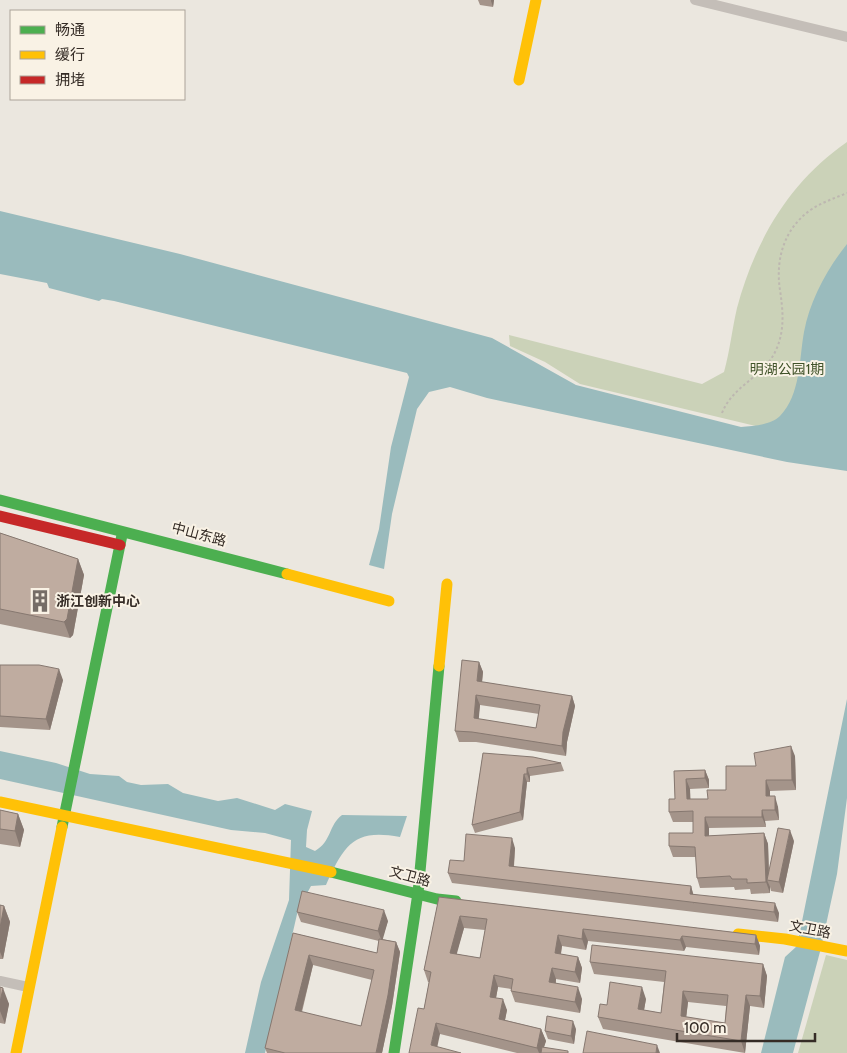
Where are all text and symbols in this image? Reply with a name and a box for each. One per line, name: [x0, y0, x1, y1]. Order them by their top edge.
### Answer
legend: [10, 10, 185, 100]
text: 畅通: [55, 21, 85, 39]
text: 缓行: [55, 46, 85, 64]
text: 拥堵: [55, 71, 85, 89]
park label: 明湖公园1期: [750, 360, 824, 378]
street label: 中山东路: [170, 518, 228, 550]
building icon: 浙江创新中心: [27, 588, 53, 614]
place label: 浙江创新中心: [56, 592, 140, 610]
street label: 文卫路: [387, 862, 433, 890]
street label: 文卫路: [788, 916, 832, 942]
scale bar: [677, 1010, 814, 1042]
text: 100 m: [684, 1019, 726, 1037]

